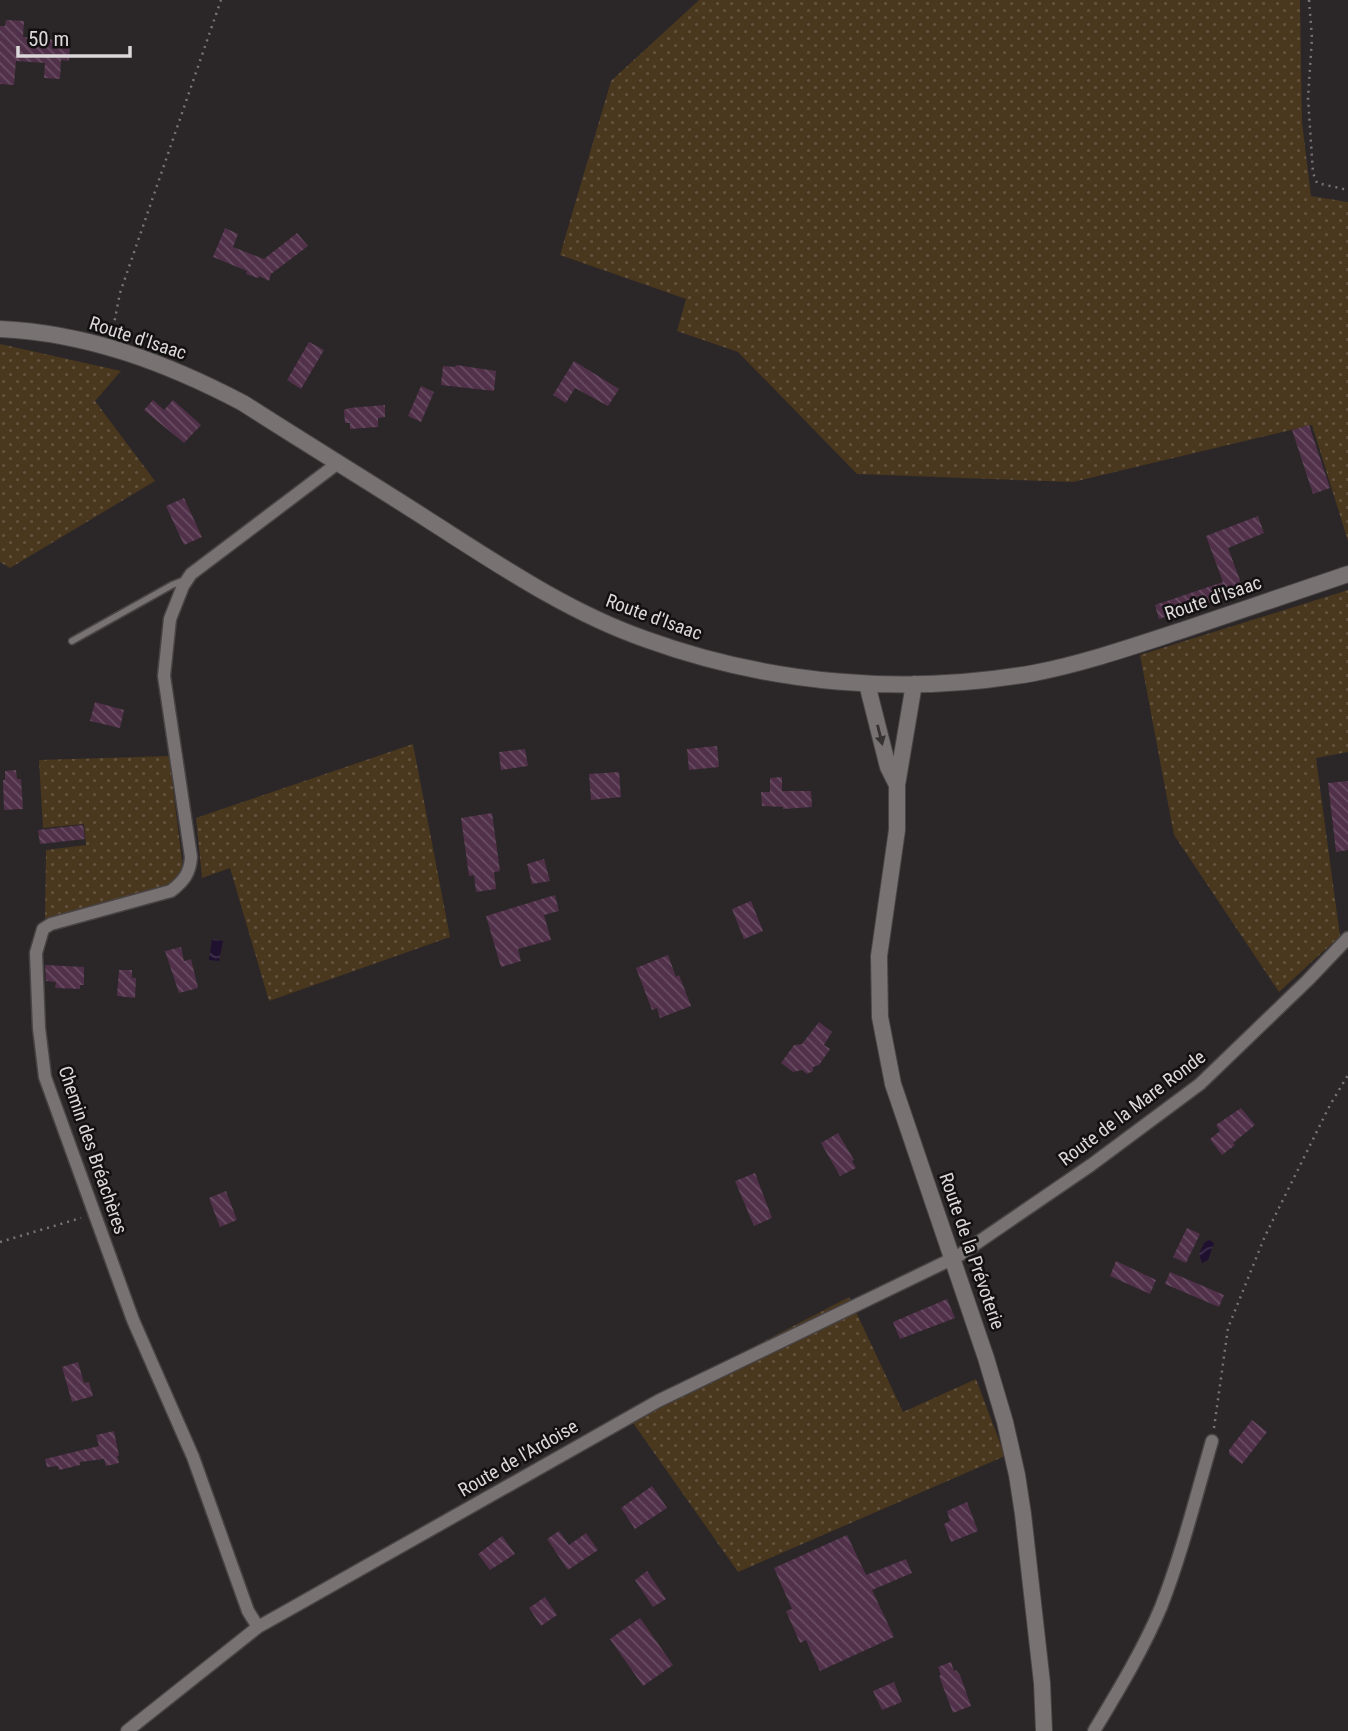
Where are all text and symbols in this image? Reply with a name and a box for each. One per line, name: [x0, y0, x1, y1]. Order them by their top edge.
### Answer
scale bar: [18, 14, 130, 58]
text: 50 m: [28, 27, 69, 51]
street label: Route d'Isaac: [86, 311, 190, 365]
street label: Route d'Isaac: [1162, 571, 1265, 625]
street label: Route d'Isaac: [603, 589, 706, 645]
one-way arrow: [875, 725, 886, 747]
street label: Route de la Mare Ronde: [1054, 1045, 1210, 1171]
street label: Chemin des Bréachères: [53, 1063, 133, 1237]
street label: Route de la Prévoterie: [934, 1170, 1010, 1332]
street label: Route de l'Ardoise: [454, 1414, 582, 1502]

